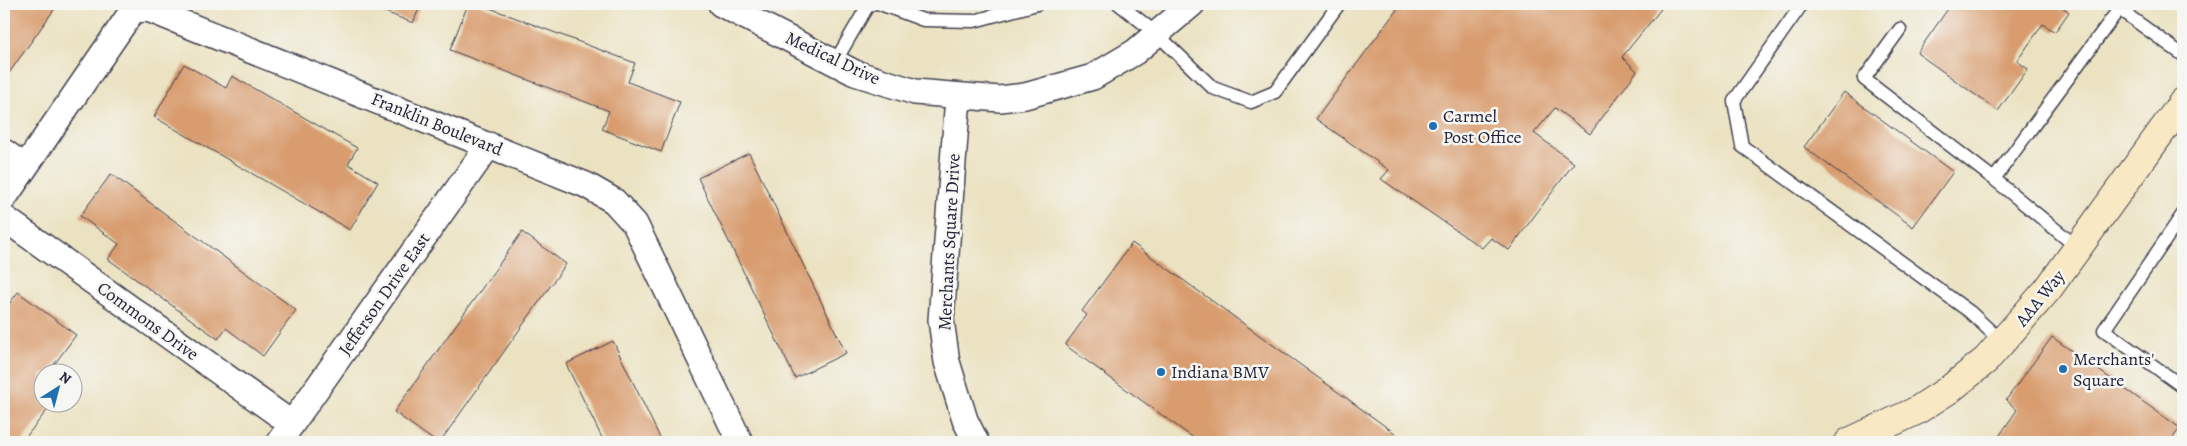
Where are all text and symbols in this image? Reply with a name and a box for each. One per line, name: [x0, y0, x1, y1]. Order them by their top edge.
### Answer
street label: Medical Drive: [782, 26, 884, 90]
street label: Franklin Boulevard: [368, 87, 507, 161]
place label: Carmel Post Office: [1443, 104, 1522, 149]
marker: Carmel Post Office: [1427, 120, 1439, 132]
street label: Merchants Square Drive: [932, 153, 966, 331]
street label: Jefferson Drive East: [333, 228, 435, 360]
street label: AAA Way: [2009, 264, 2071, 332]
street label: Commons Drive: [92, 276, 204, 366]
place label: Merchants' Square: [2073, 347, 2155, 392]
place label: Indiana BMV: [1171, 360, 1269, 384]
marker: Merchants' Square: [2057, 363, 2069, 375]
north arrow: [32, 364, 82, 414]
marker: Indiana BMV: [1155, 366, 1167, 378]
text: N: [56, 367, 75, 389]

